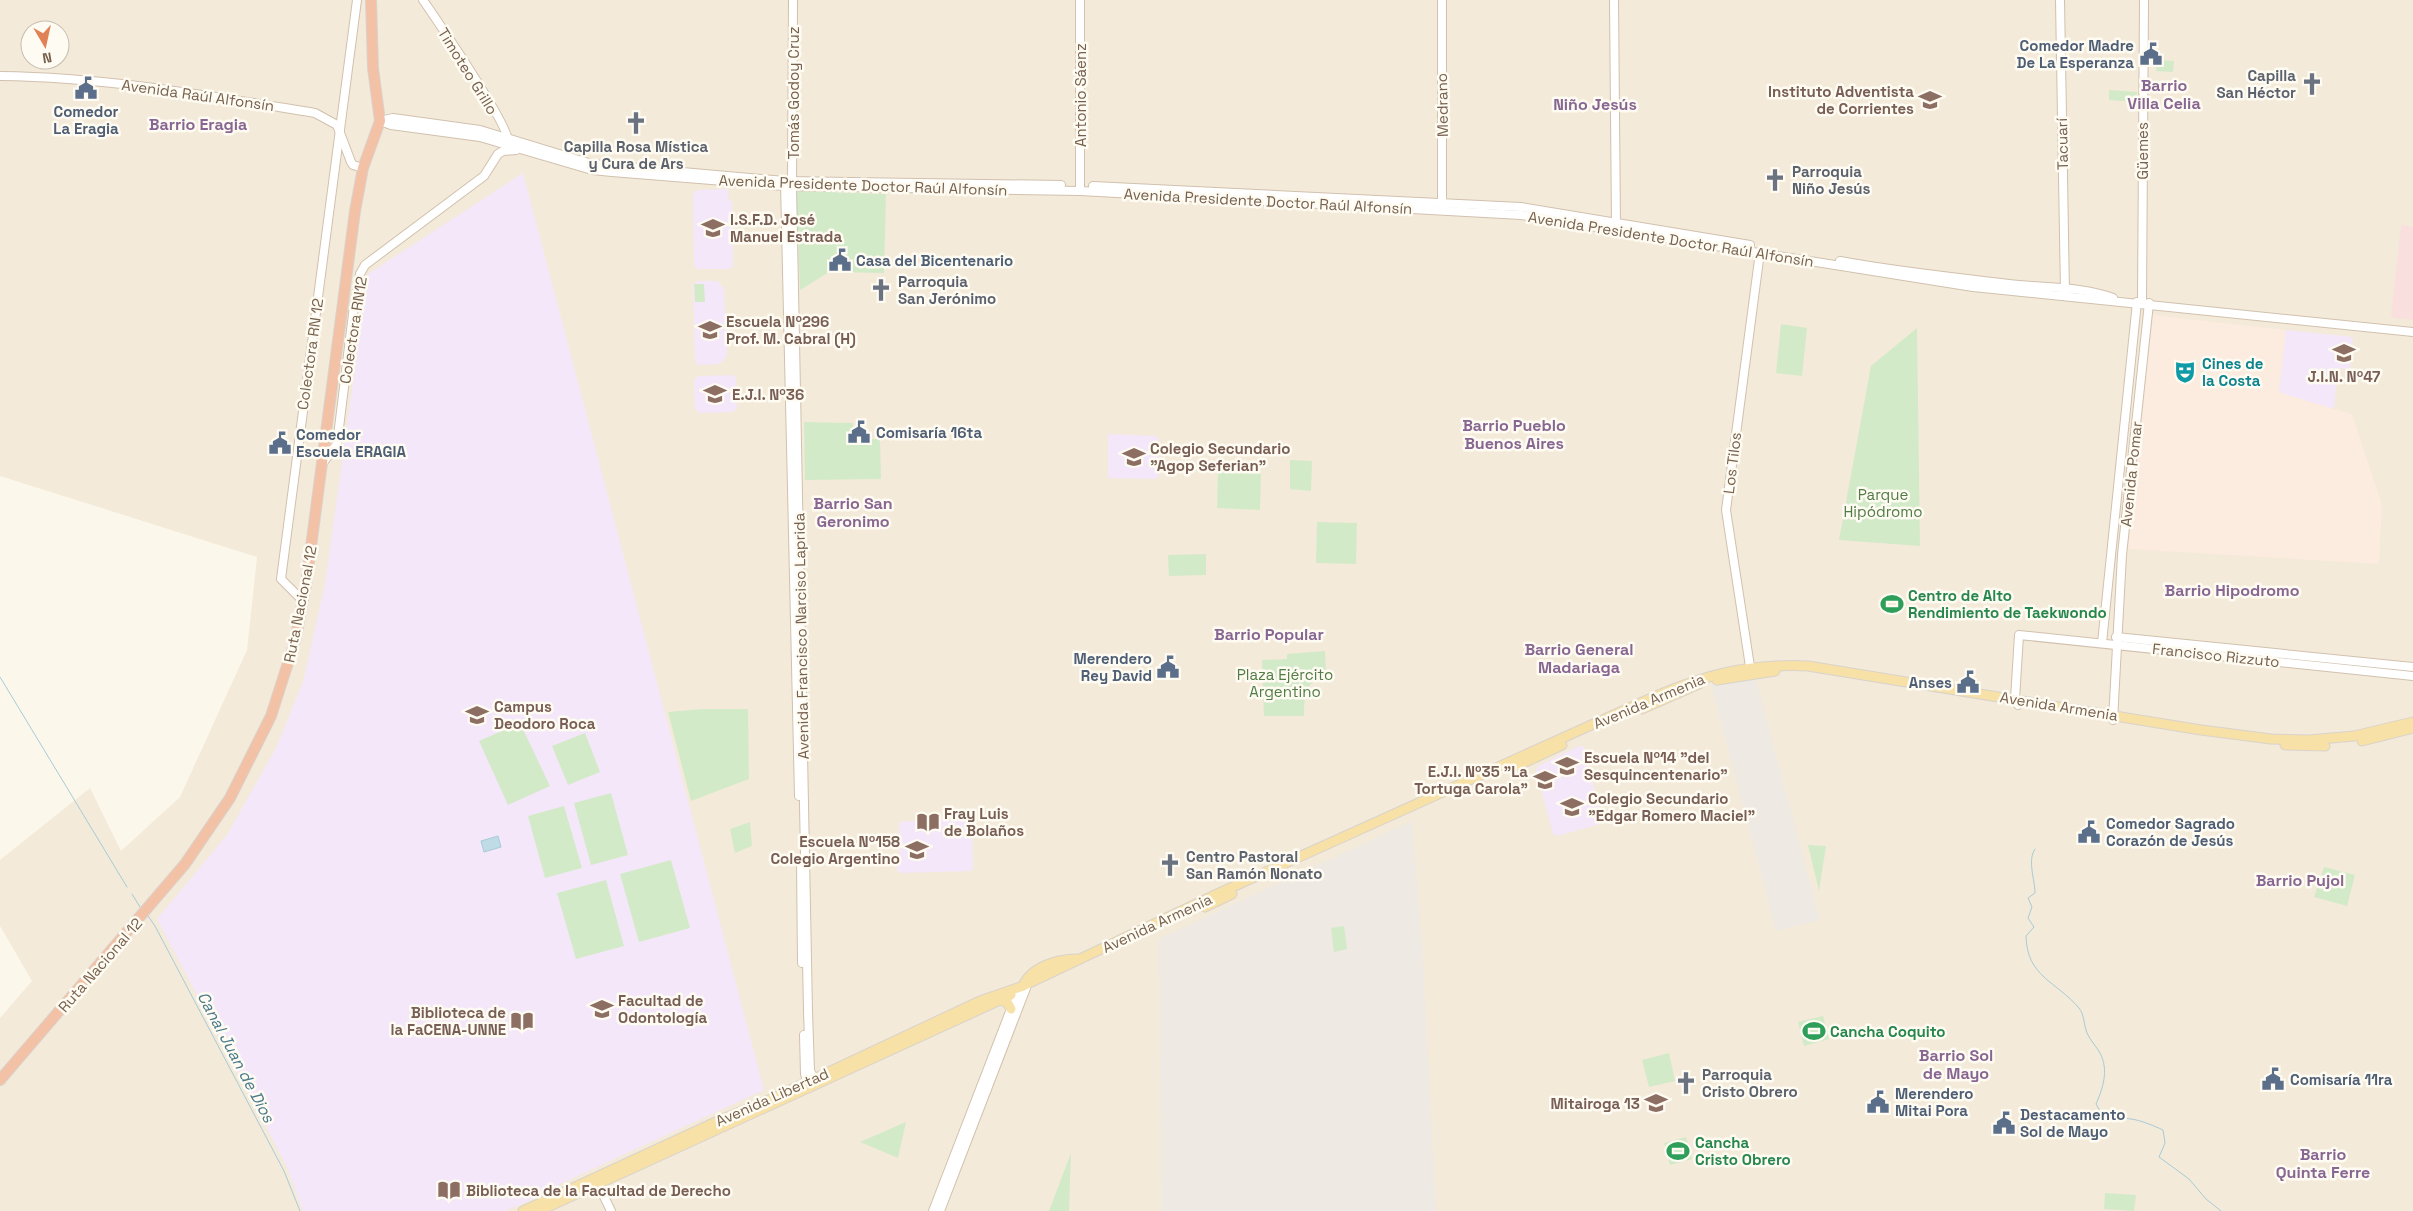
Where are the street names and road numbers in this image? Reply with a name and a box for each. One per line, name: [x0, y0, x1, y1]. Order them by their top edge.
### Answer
street label: Timoteo Grillo: [434, 24, 502, 118]
street label: Tomás Godoy Cruz: [784, 26, 803, 160]
street label: Antonio Sáenz: [1071, 43, 1090, 147]
street label: Medrano: [1432, 73, 1452, 137]
street label: Avenida Raúl Alfonsín: [120, 75, 276, 115]
street label: Tacuarí: [2052, 118, 2072, 170]
street label: Güemes: [2133, 122, 2152, 180]
street label: Avenida Presidente Doctor Raúl Alfonsín: [718, 170, 1008, 200]
street label: Avenida Presidente Doctor Raúl Alfonsín: [1123, 184, 1413, 218]
street label: Avenida Presidente Doctor Raúl Alfonsín: [1527, 207, 1815, 271]
street label: Colectora RN12: [335, 275, 371, 385]
street label: Colectora RN 12: [293, 297, 327, 411]
street label: Avenida Pomar: [2116, 420, 2146, 528]
street label: Los Tilos: [1719, 431, 1745, 495]
street label: Avenida Francisco Narciso Laprida: [789, 512, 813, 759]
street label: Ruta Nacional 12: [279, 544, 321, 664]
street label: Francisco Rizzuto: [2151, 639, 2281, 671]
street label: Avenida Armenia: [1590, 669, 1708, 733]
street label: Avenida Armenia: [1999, 687, 2120, 725]
street label: Avenida Armenia: [1099, 889, 1215, 957]
street label: Ruta Nacional 12: [54, 914, 146, 1016]
street label: Avenida Libertad: [712, 1064, 832, 1130]

